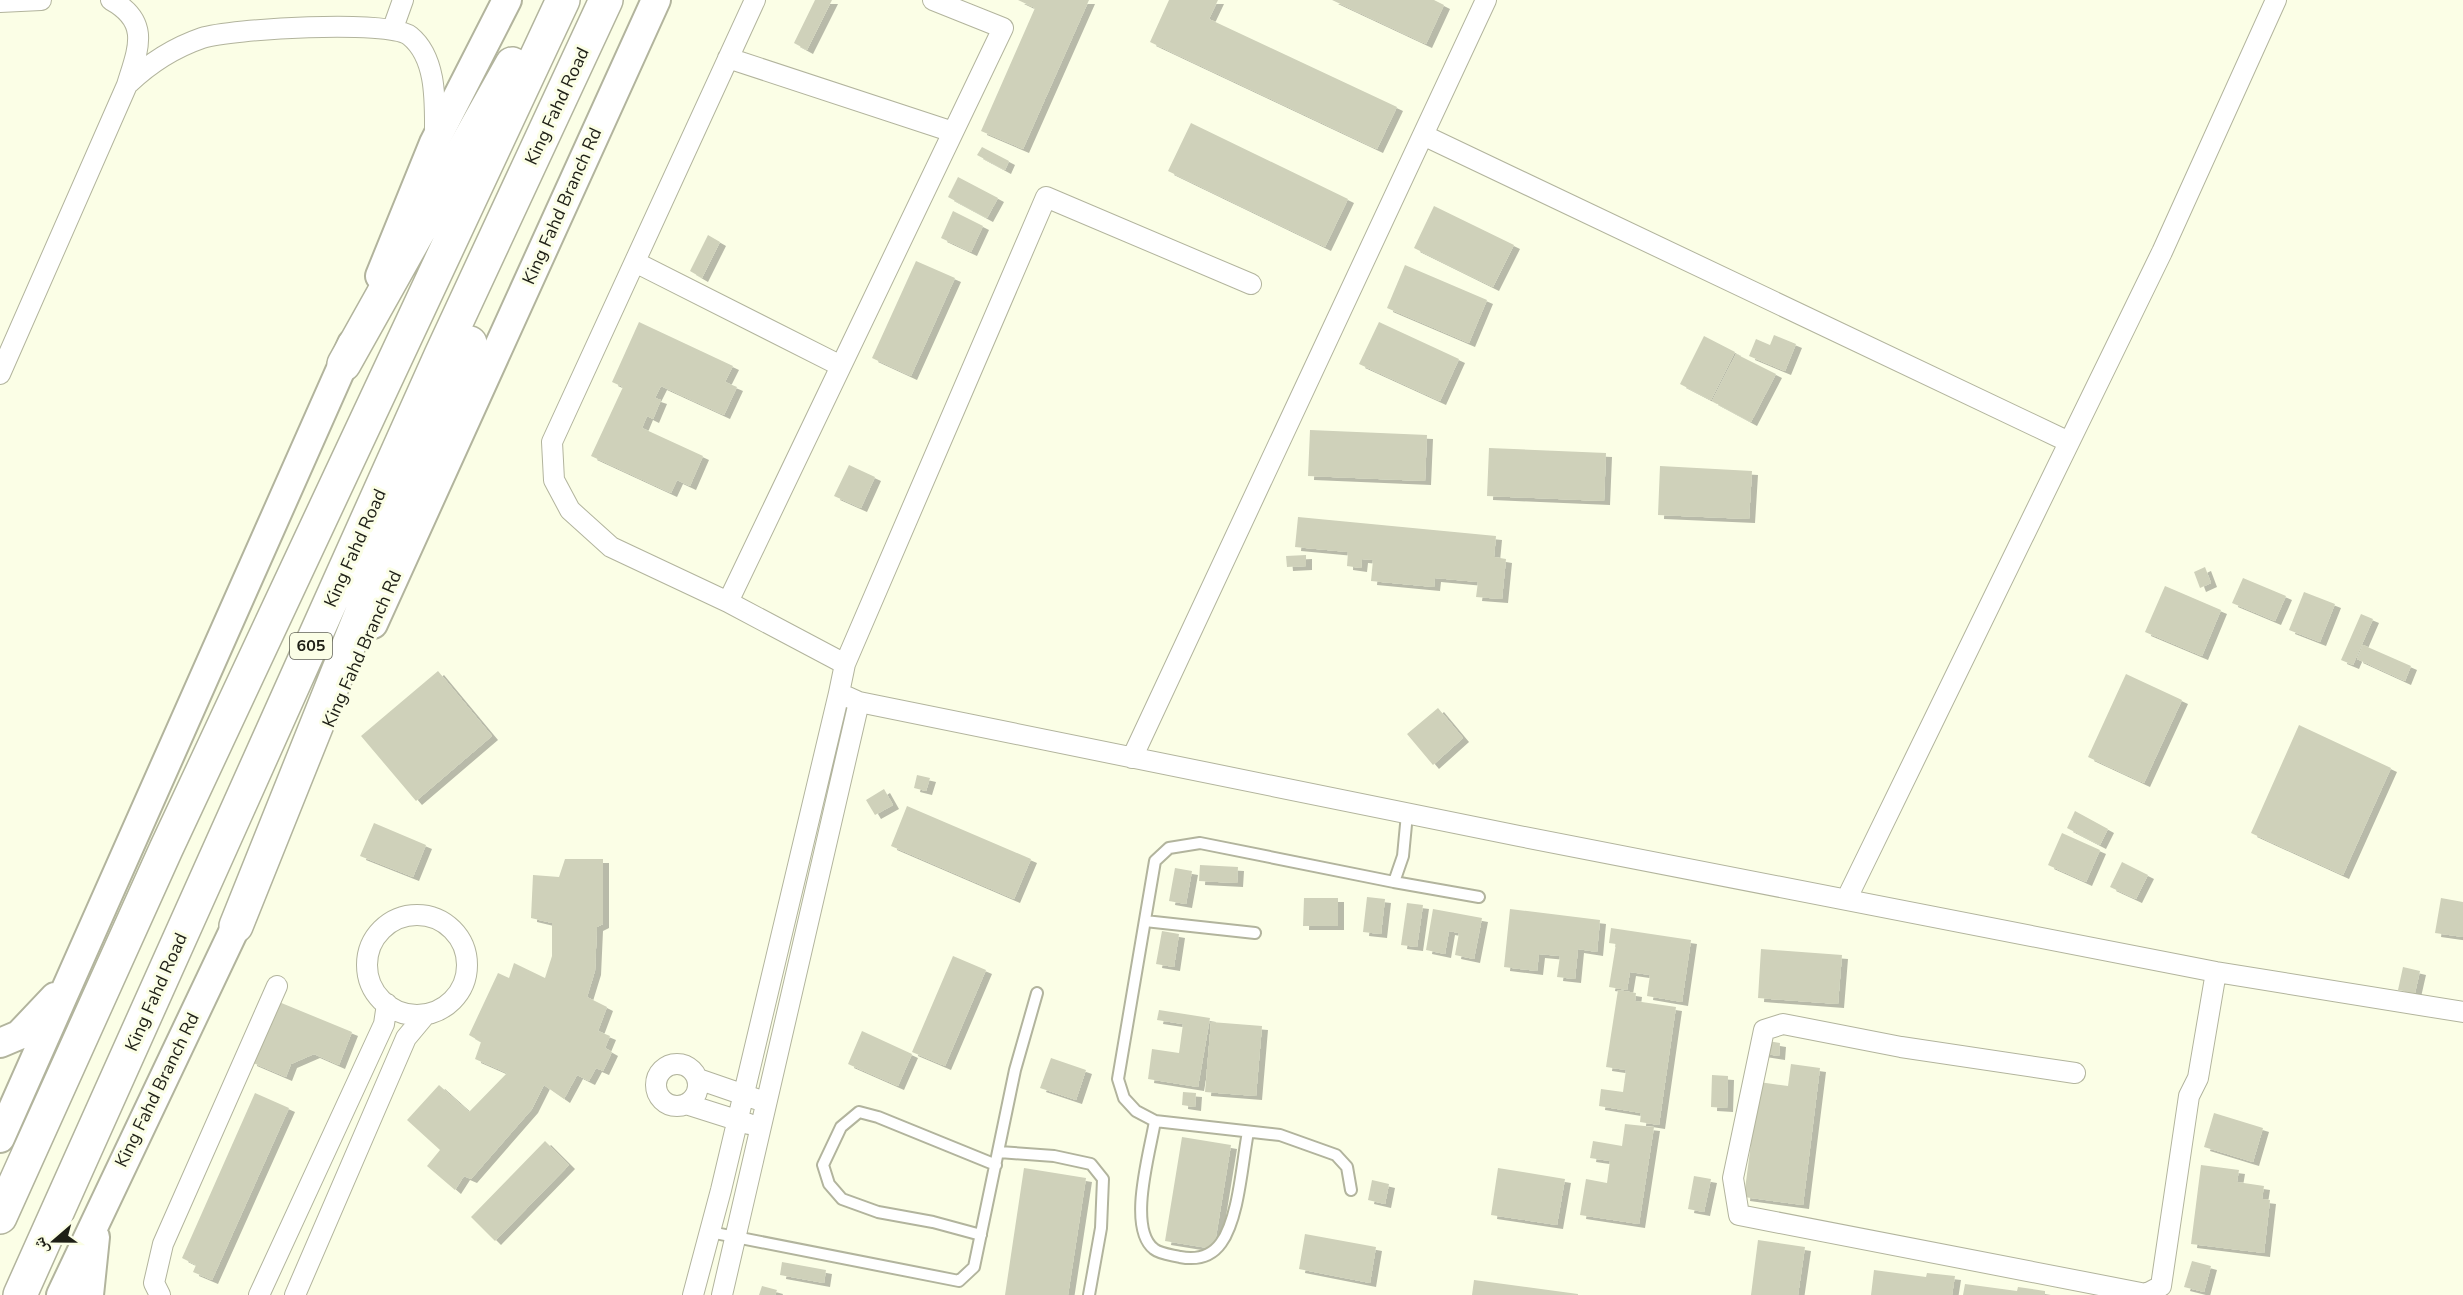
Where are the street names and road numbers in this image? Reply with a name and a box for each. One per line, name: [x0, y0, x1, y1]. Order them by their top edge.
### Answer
street label: King Fahd Road: [519, 43, 595, 169]
street label: King Fahd Branch Rd: [517, 124, 607, 288]
street label: King Fahd Road: [318, 485, 392, 611]
street label: King Fahd Branch Rd: [317, 567, 407, 731]
road number: 605: [290, 633, 332, 659]
street label: King Fahd Road: [119, 929, 193, 1055]
street label: King Fahd Branch Rd: [109, 1009, 205, 1171]

